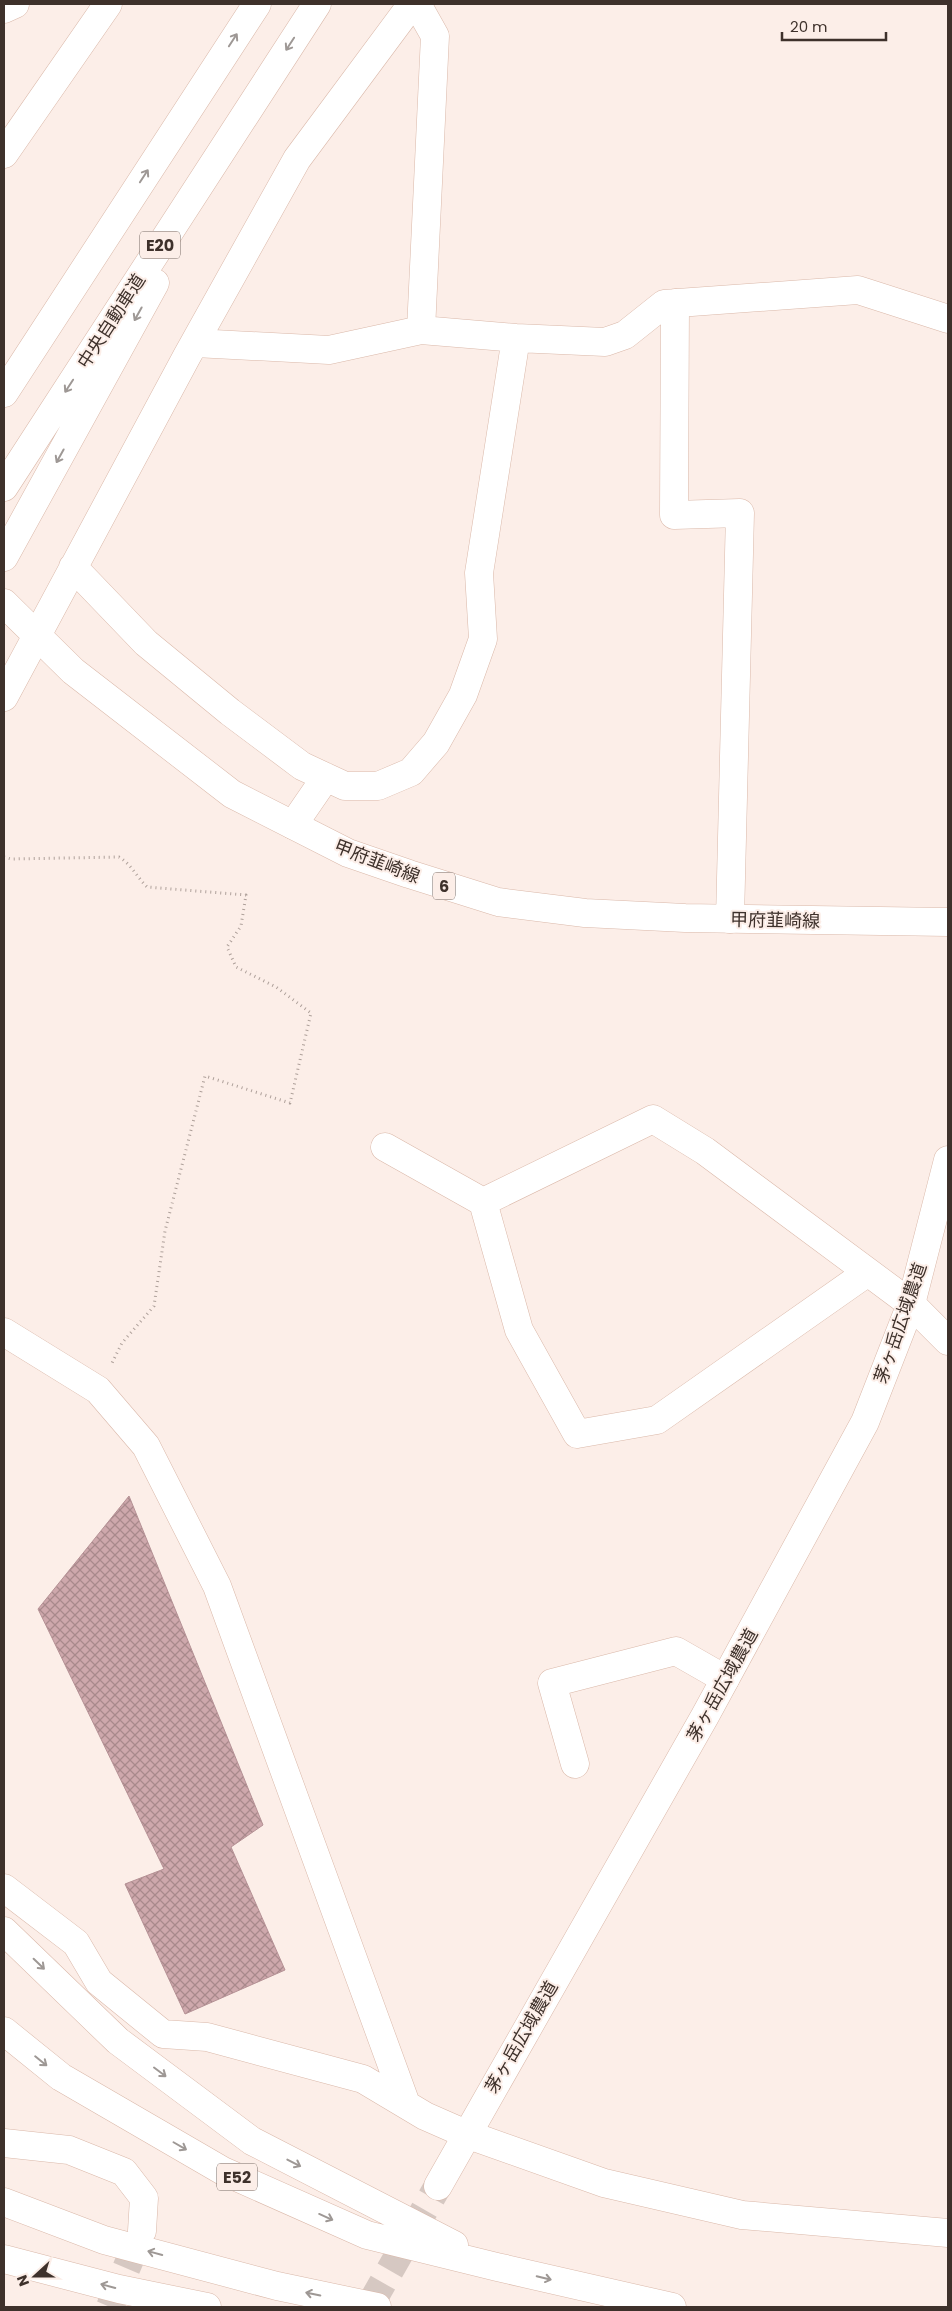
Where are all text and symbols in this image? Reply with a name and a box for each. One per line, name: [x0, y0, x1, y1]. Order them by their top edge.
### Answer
scale bar: [782, 10, 886, 42]
text: 20 m: [790, 16, 828, 37]
one-way arrow: [228, 33, 238, 47]
one-way arrow: [285, 37, 295, 51]
one-way arrow: [139, 169, 150, 183]
road number: E20: [140, 232, 180, 258]
street label: 中央自動車道: [71, 269, 151, 373]
one-way arrow: [133, 306, 143, 320]
one-way arrow: [63, 379, 73, 393]
one-way arrow: [55, 448, 64, 463]
street label: 甲府韮崎線: [331, 833, 423, 889]
road number: 6: [433, 872, 455, 899]
street label: 甲府韮崎線: [730, 907, 820, 933]
street label: 茅ヶ岳広域農道: [868, 1259, 932, 1387]
street label: 茅ヶ岳広域農道: [681, 1624, 763, 1746]
one-way arrow: [33, 1958, 45, 1970]
street label: 茅ヶ岳広域農道: [479, 1976, 563, 2098]
one-way arrow: [35, 2056, 48, 2067]
one-way arrow: [153, 2067, 167, 2077]
one-way arrow: [172, 2142, 186, 2152]
one-way arrow: [287, 2158, 302, 2168]
road number: E52: [217, 2164, 257, 2190]
one-way arrow: [318, 2212, 333, 2222]
one-way arrow: [148, 2248, 164, 2258]
north arrow: [10, 2251, 60, 2301]
text: N: [12, 2272, 34, 2289]
one-way arrow: [536, 2274, 552, 2283]
one-way arrow: [100, 2281, 116, 2291]
one-way arrow: [305, 2288, 321, 2298]

